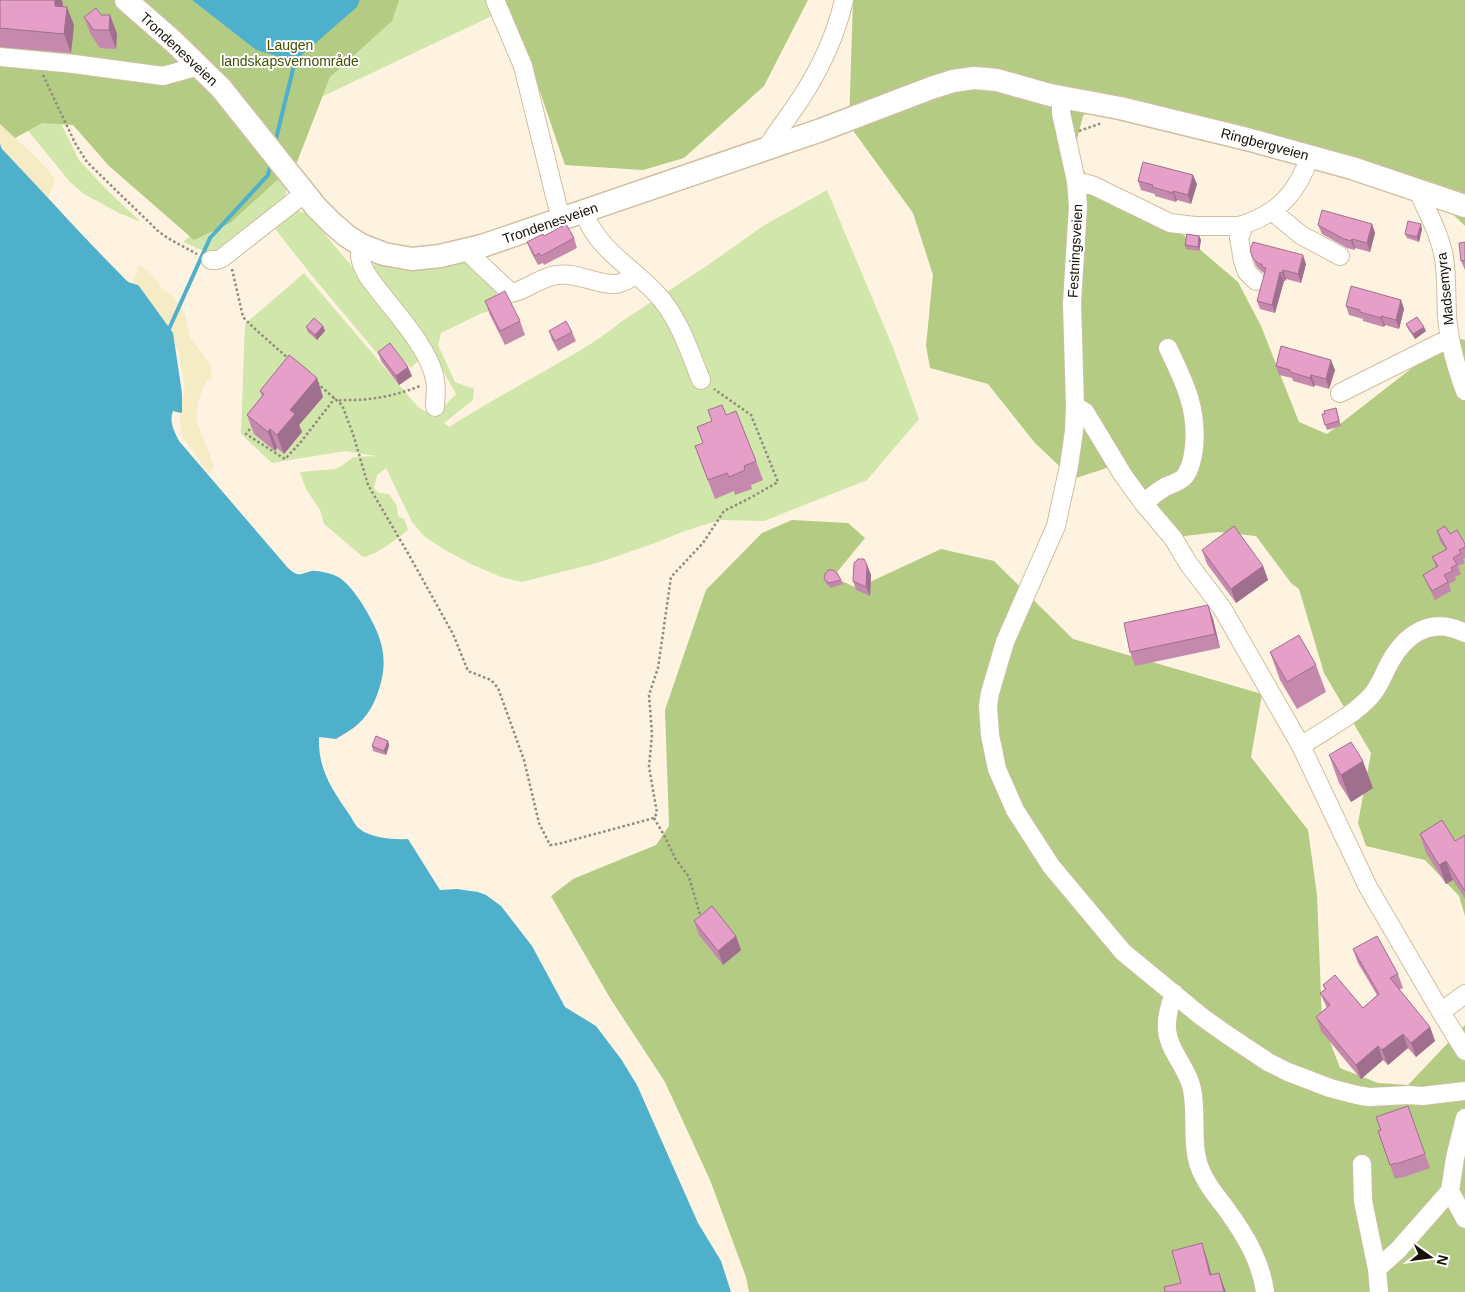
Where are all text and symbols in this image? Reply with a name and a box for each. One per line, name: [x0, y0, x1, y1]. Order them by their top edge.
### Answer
street label: Trondenesveien: [137, 9, 221, 89]
park label: Laugen landskapsvernområde: [221, 37, 359, 69]
street label: Ringbergveien: [1219, 125, 1311, 163]
street label: Trondenesveien: [500, 199, 600, 247]
street label: Festningsveien: [1065, 204, 1085, 298]
street label: Madsemyra: [1433, 252, 1457, 326]
north arrow: [1405, 1232, 1455, 1282]
text: N: [1434, 1253, 1452, 1267]

